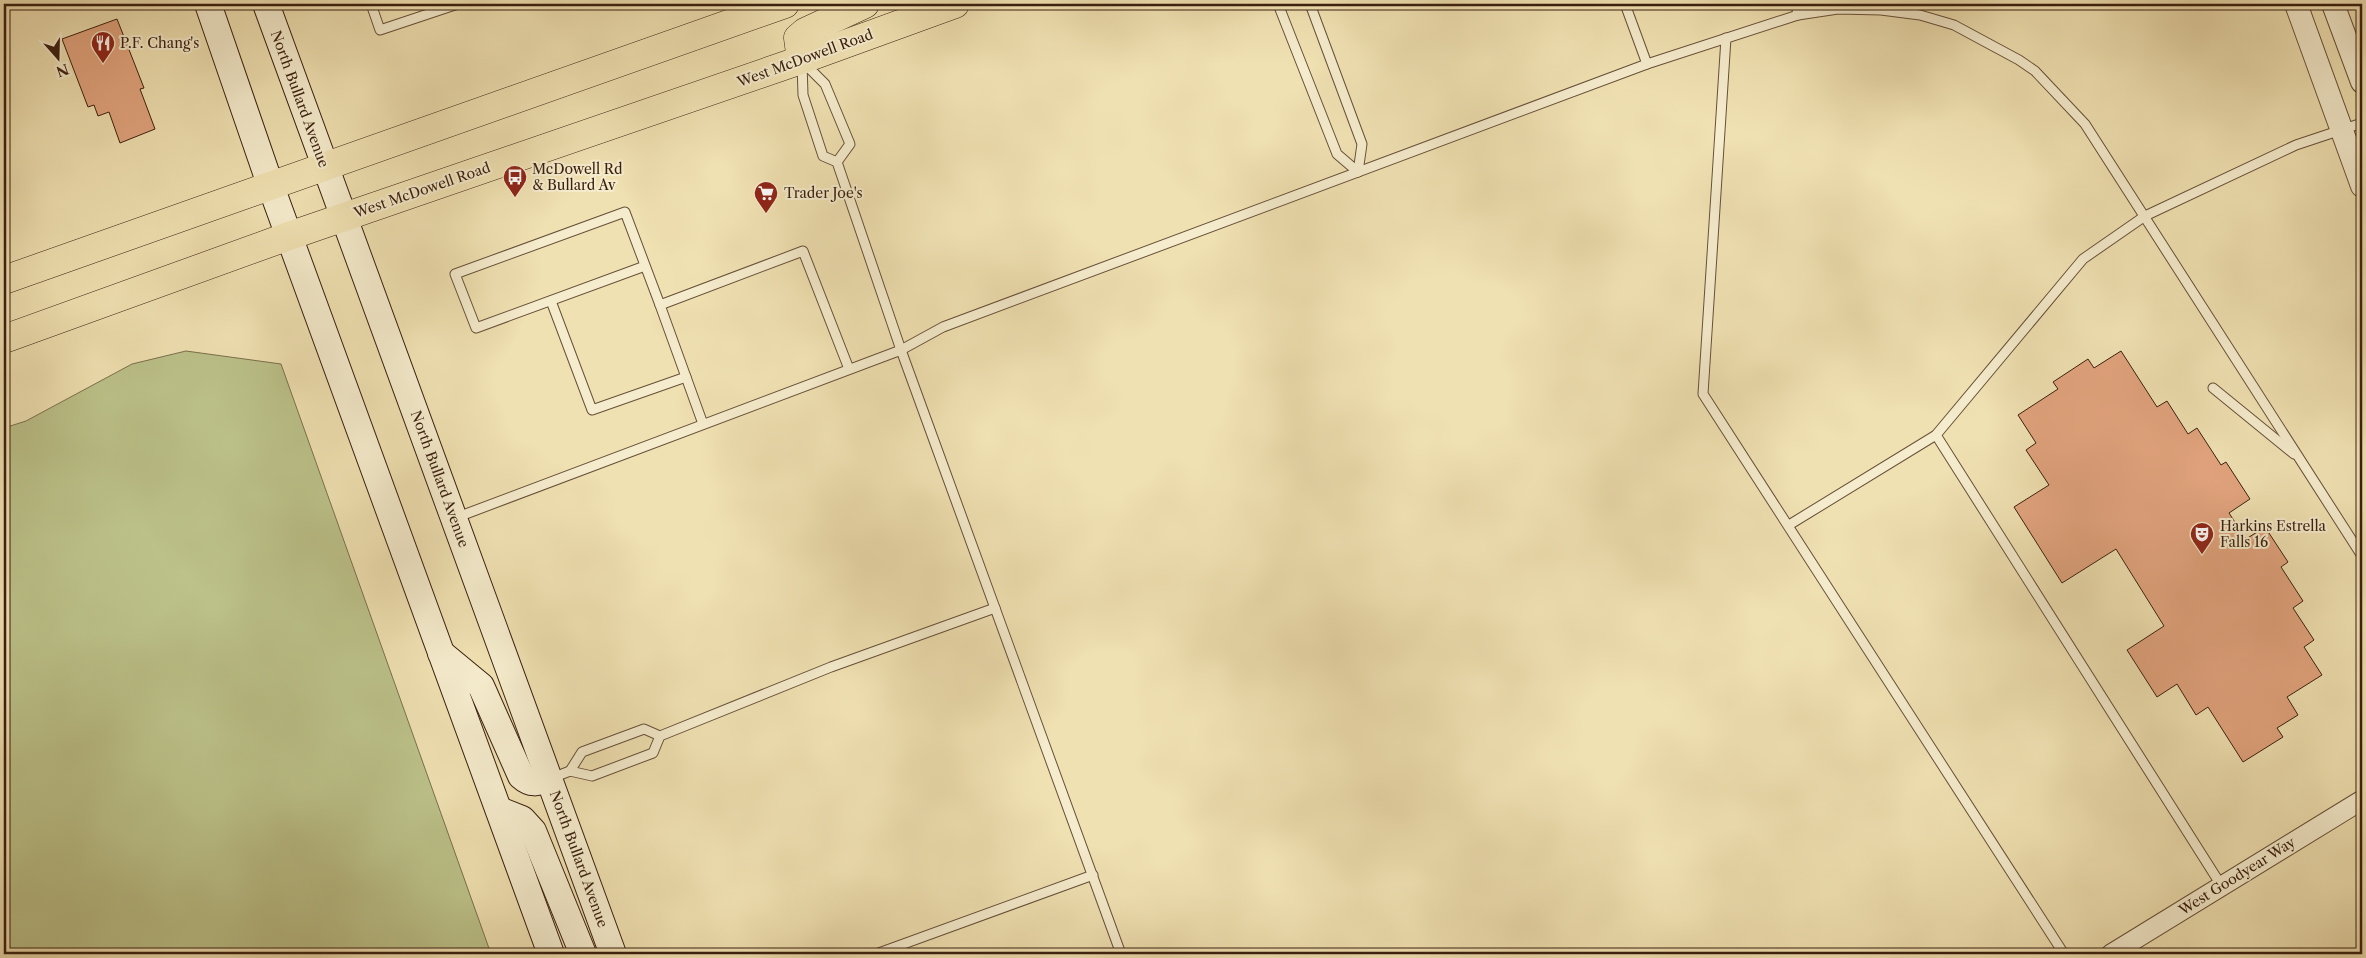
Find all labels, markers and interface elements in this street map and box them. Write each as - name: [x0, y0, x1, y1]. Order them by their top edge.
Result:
- street label: West McDowell Road: [734, 25, 876, 91]
- street label: North Bullard Avenue: [267, 28, 333, 170]
- restaurant icon: P.F. Chang's: [90, 30, 116, 64]
- north arrow: [32, 32, 82, 82]
- place label: P.F. Chang's: [120, 34, 199, 52]
- text: N: [54, 60, 71, 81]
- street label: West McDowell Road: [350, 158, 493, 222]
- place label: McDowell Rd & Bullard Av: [532, 160, 623, 194]
- bus stop icon: McDowell Rd & Bullard Av: [502, 164, 528, 198]
- supermarket icon: Trader Joe's: [753, 180, 779, 214]
- place label: Trader Joe's: [784, 184, 863, 202]
- street label: North Bullard Avenue: [407, 408, 473, 550]
- place label: Harkins Estrella Falls 16: [2220, 517, 2327, 551]
- theatre icon: Harkins Estrella Falls 16: [2189, 521, 2215, 555]
- street label: North Bullard Avenue: [546, 788, 612, 930]
- street label: West Goodyear Way: [2175, 833, 2299, 920]

